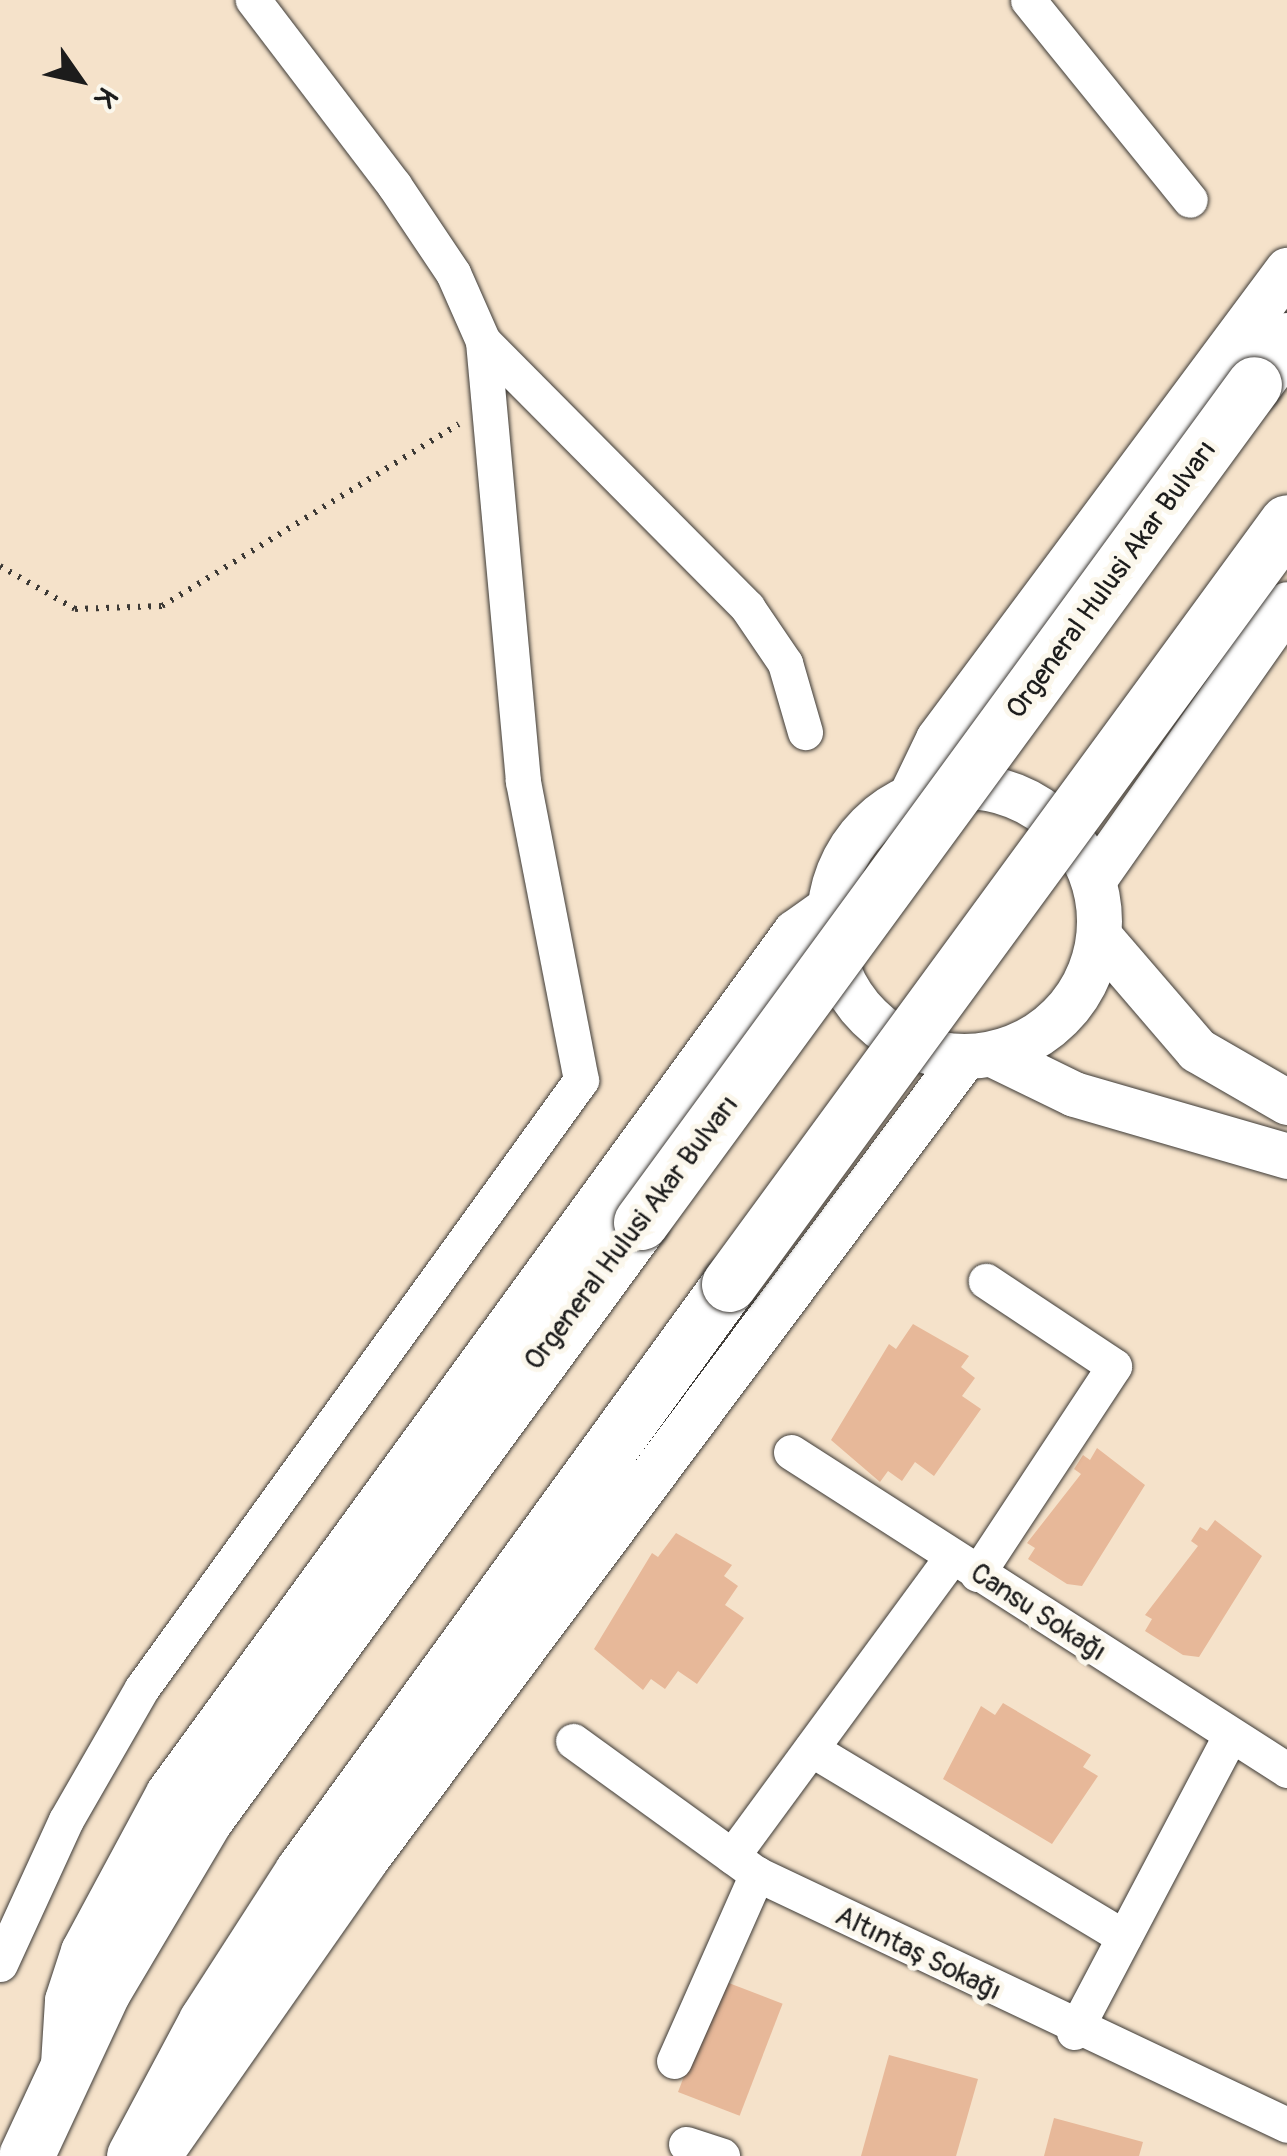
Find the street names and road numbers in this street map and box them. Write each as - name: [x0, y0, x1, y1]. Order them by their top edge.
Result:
- street label: Orgeneral Hulusi Akar Bulvarı: [1000, 434, 1224, 726]
- street label: Orgeneral Hulusi Akar Bulvarı: [518, 1089, 746, 1377]
- street label: Cansu Sokağı: [964, 1557, 1112, 1669]
- street label: Altıntaş Sokağı: [830, 1899, 1006, 2009]

